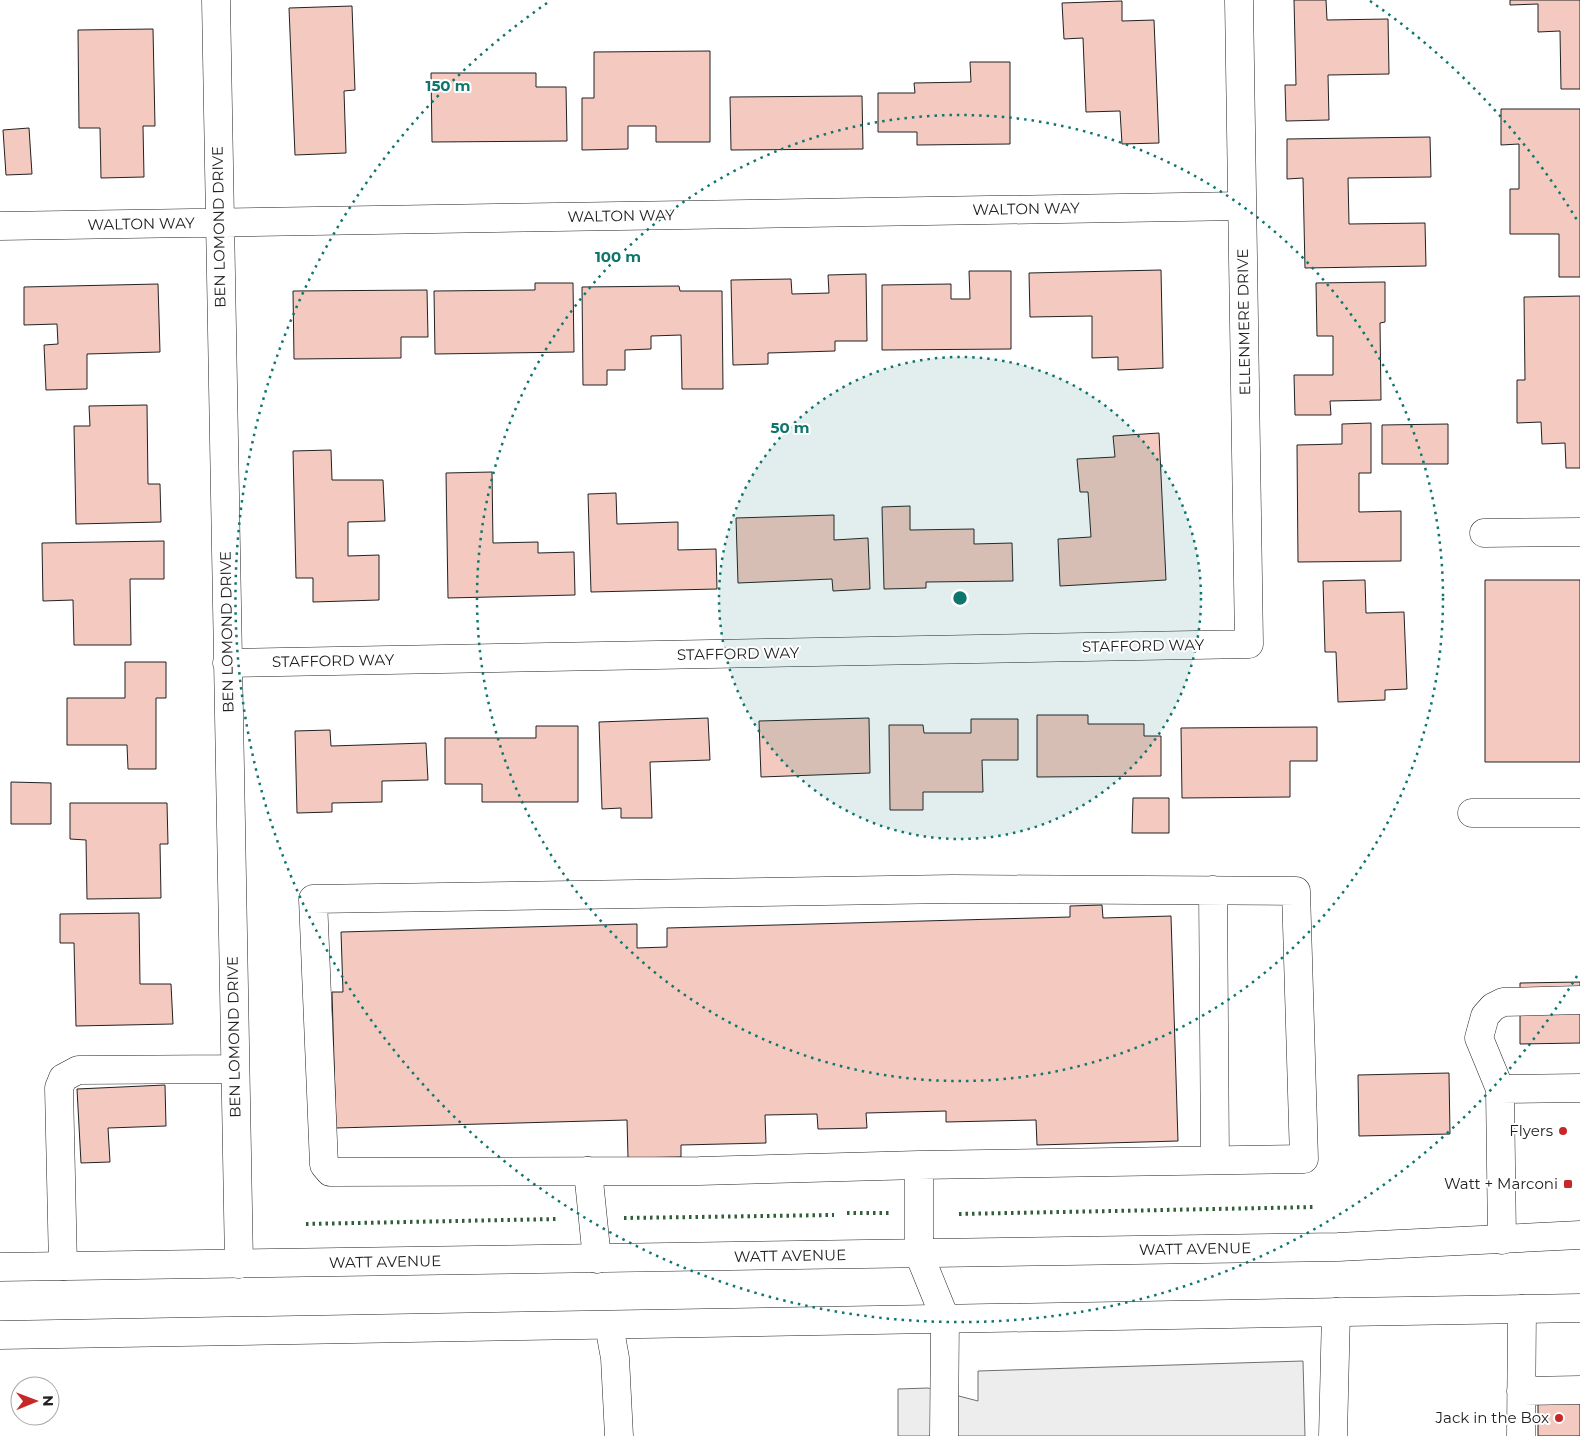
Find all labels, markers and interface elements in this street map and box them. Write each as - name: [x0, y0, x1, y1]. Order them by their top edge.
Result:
- text: 150 m: [426, 76, 470, 95]
- street label: BEN LOMOND DRIVE: [208, 146, 229, 308]
- street label: WALTON WAY: [972, 198, 1080, 219]
- street label: WALTON WAY: [567, 205, 675, 226]
- street label: WALTON WAY: [87, 213, 195, 234]
- text: 100 m: [595, 247, 641, 266]
- street label: ELLENMERE DRIVE: [1233, 248, 1254, 396]
- text: 50 m: [770, 418, 810, 437]
- street label: BEN LOMOND DRIVE: [216, 551, 237, 713]
- centre of rings: [951, 589, 969, 607]
- street label: STAFFORD WAY: [1082, 635, 1205, 656]
- street label: STAFFORD WAY: [677, 643, 800, 664]
- street label: STAFFORD WAY: [272, 650, 395, 671]
- street label: BEN LOMOND DRIVE: [223, 956, 244, 1118]
- place label: Flyers: [1509, 1121, 1553, 1140]
- marker: Flyers: [1557, 1125, 1569, 1137]
- place label: Watt + Marconi: [1444, 1174, 1558, 1193]
- marker: Watt + Marconi: [1562, 1178, 1574, 1190]
- street label: WATT AVENUE: [1139, 1238, 1251, 1259]
- street label: WATT AVENUE: [734, 1245, 846, 1266]
- street label: WATT AVENUE: [329, 1251, 441, 1272]
- north arrow: [10, 1376, 60, 1426]
- text: N: [39, 1395, 57, 1407]
- place label: Jack in the Box: [1435, 1408, 1549, 1427]
- marker: Jack in the Box: [1553, 1412, 1565, 1424]

